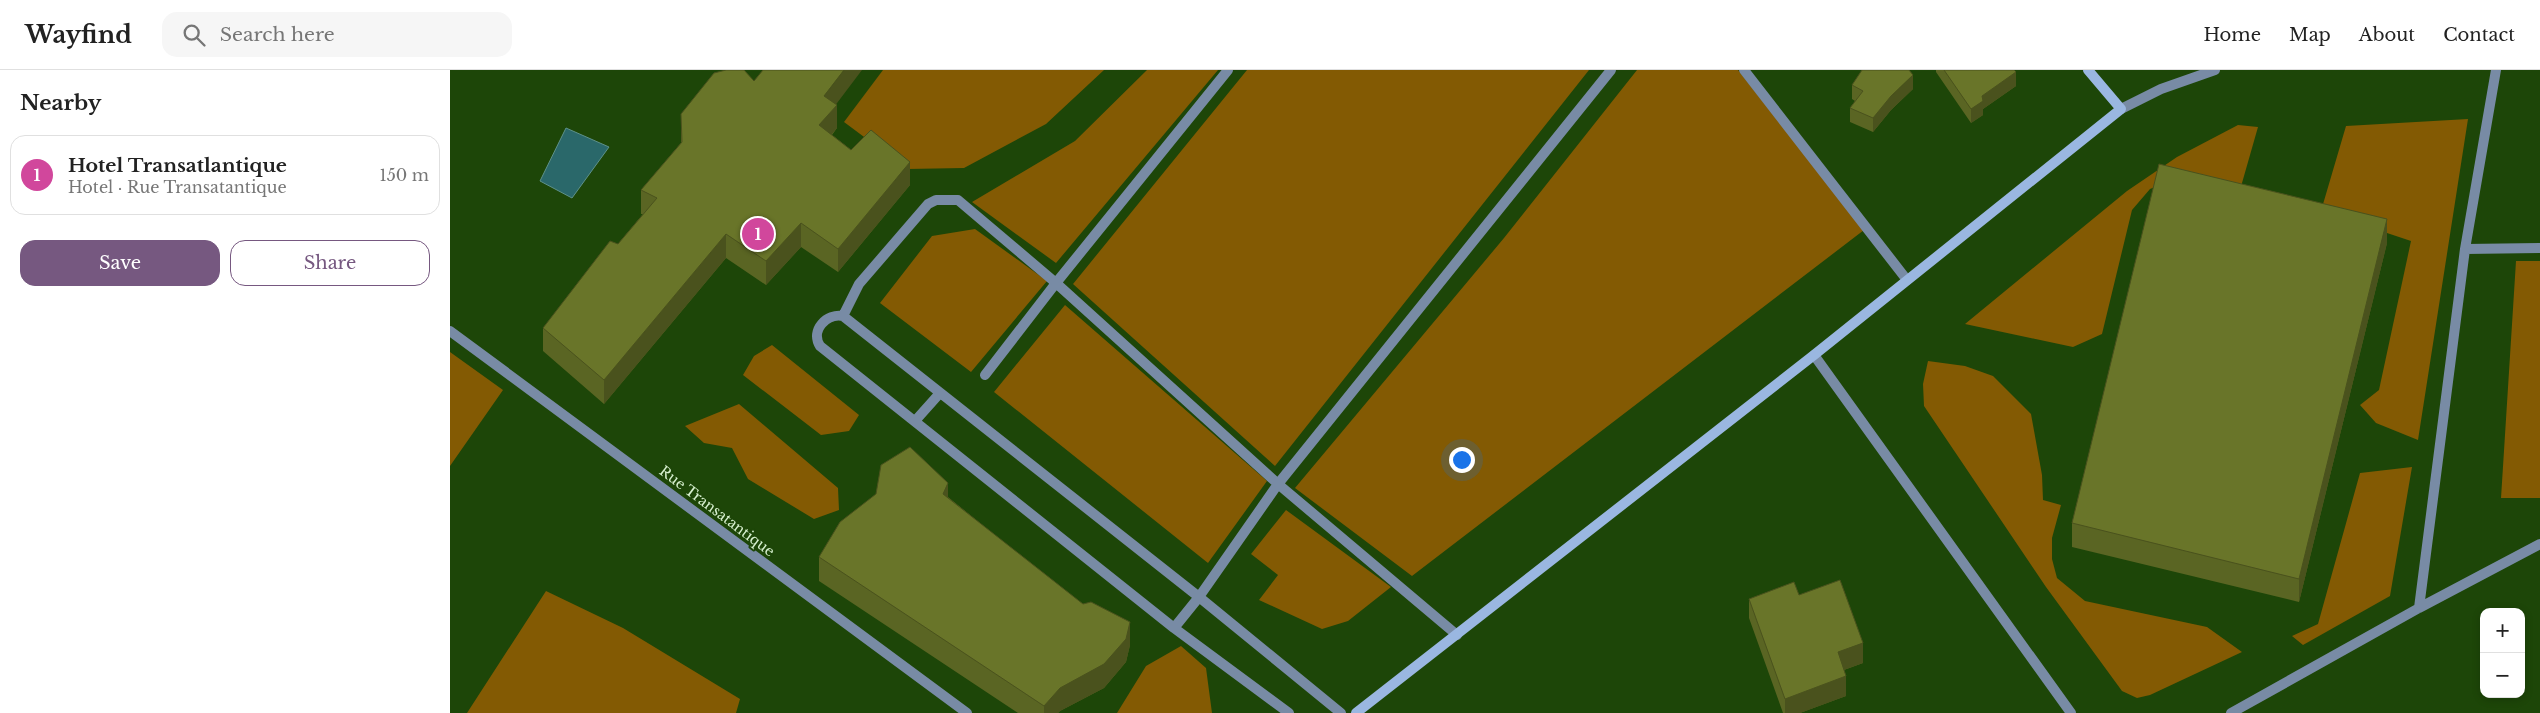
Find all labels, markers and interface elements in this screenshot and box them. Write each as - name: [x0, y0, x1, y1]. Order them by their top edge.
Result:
- search box: [162, 12, 512, 57]
- text: Wayfind: [25, 20, 132, 49]
- icon: search: [180, 21, 208, 49]
- text: Search here: [220, 23, 335, 46]
- text: Home: [2203, 24, 2261, 46]
- text: Map: [2289, 24, 2331, 46]
- text: About: [2359, 24, 2415, 46]
- text: Contact: [2443, 24, 2515, 46]
- text: Nearby: [20, 90, 101, 116]
- text: Hotel Transatlantique: [68, 154, 287, 177]
- text: 1: [34, 165, 40, 185]
- text: 150 m: [380, 165, 429, 185]
- text: Hotel · Rue Transatantique: [68, 177, 287, 197]
- pin: 1: [742, 215, 774, 253]
- button: Save: [20, 240, 220, 286]
- button: Share: [230, 240, 430, 286]
- your location: [1449, 447, 1475, 473]
- street label: Rue Transatantique: [656, 462, 778, 560]
- map controls: [2480, 608, 2525, 698]
- button: +: [2480, 608, 2525, 653]
- button: −: [2480, 653, 2525, 698]

